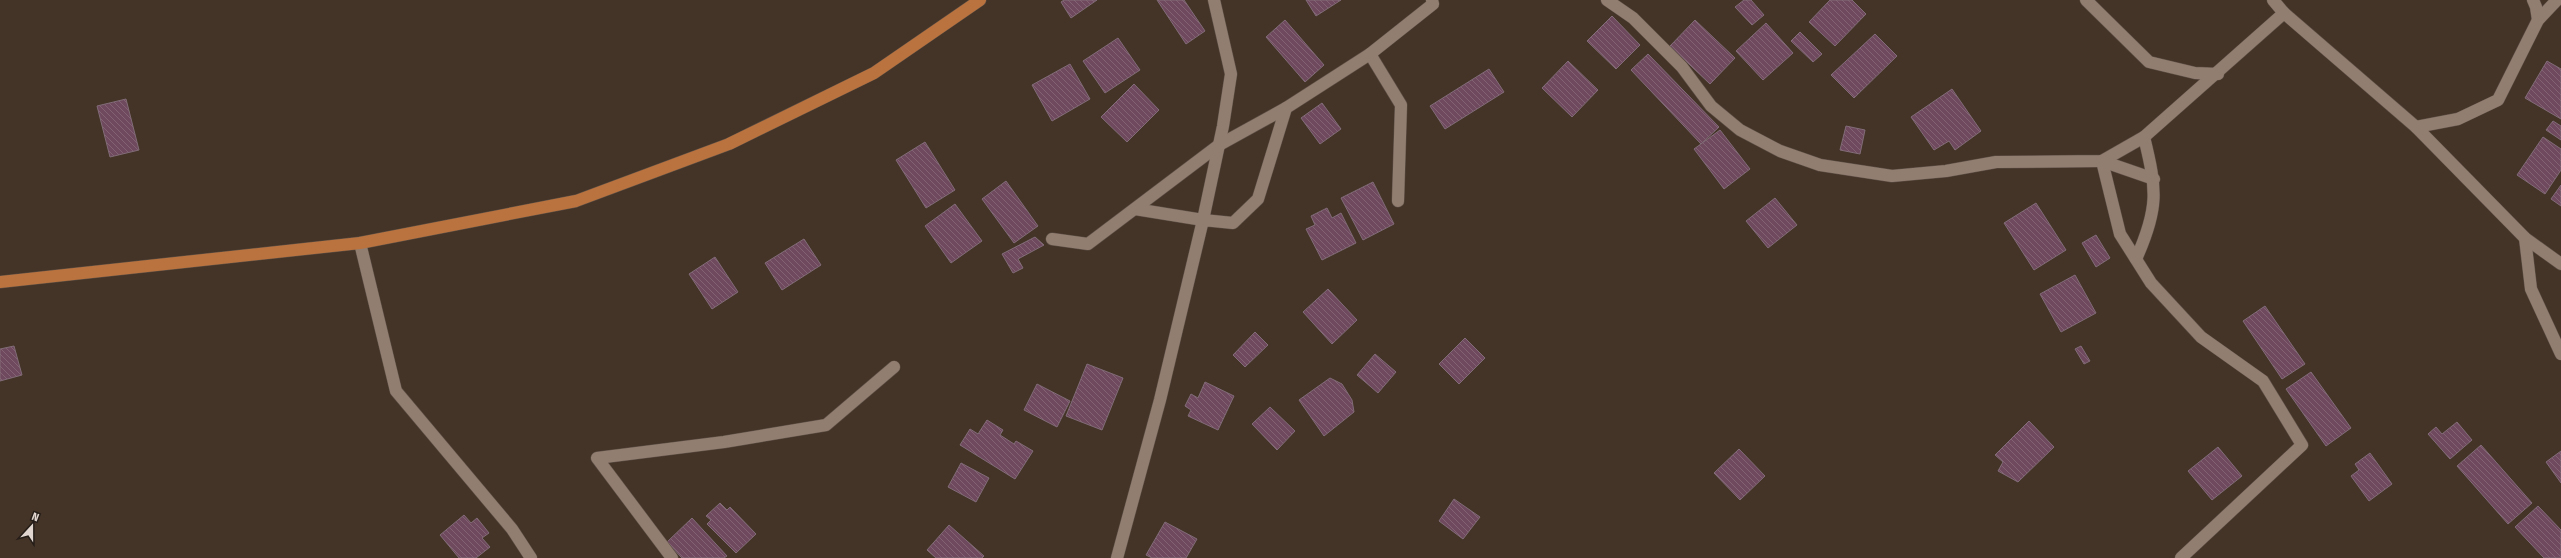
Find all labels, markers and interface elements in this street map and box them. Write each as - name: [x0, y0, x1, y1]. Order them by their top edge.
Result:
- north arrow: [12, 506, 52, 546]
- text: N: [30, 510, 41, 524]

